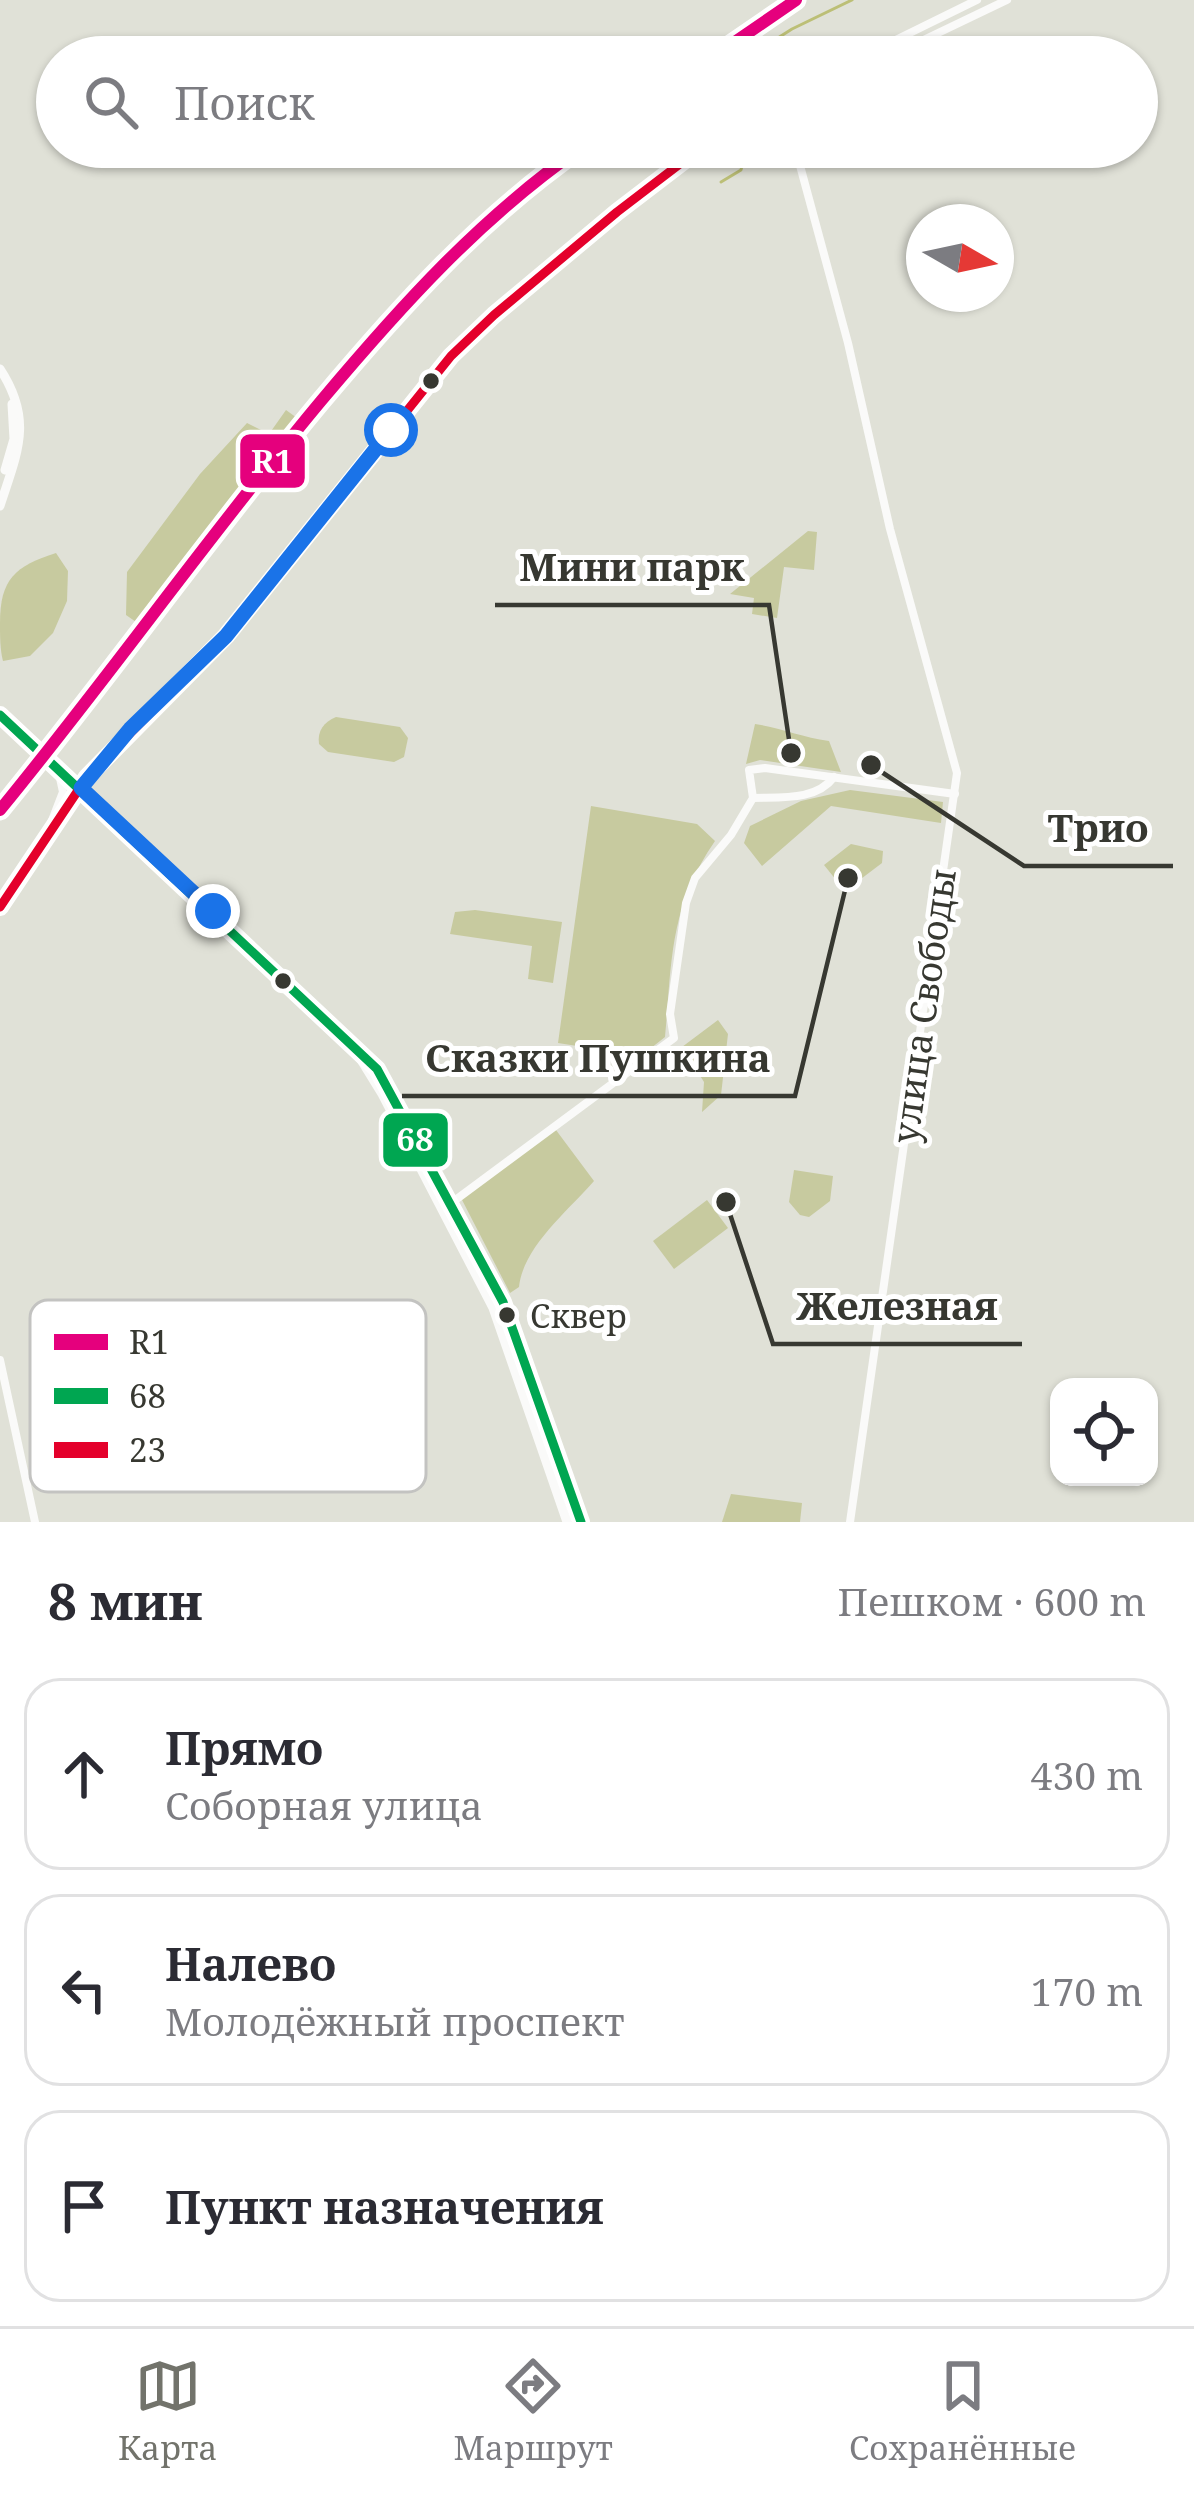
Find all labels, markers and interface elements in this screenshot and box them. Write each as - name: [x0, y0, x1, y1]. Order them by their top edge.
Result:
- search box: [36, 36, 1158, 168]
- icon: search: [78, 69, 144, 135]
- text: Поиск: [174, 72, 315, 133]
- north arrow: [906, 204, 1014, 312]
- unlabelled marker: [420, 370, 442, 392]
- route start: [364, 403, 418, 457]
- line badge: R1: [238, 432, 307, 490]
- text: R1: [251, 438, 293, 483]
- callout: Мини парк: [495, 530, 769, 605]
- text: Мини парк: [519, 539, 746, 592]
- callout: Трио: [1024, 791, 1173, 866]
- text: Трио: [1047, 800, 1149, 853]
- street label: улица Свободы: [880, 865, 967, 1146]
- route end: [186, 884, 240, 938]
- unlabelled marker: [272, 970, 294, 992]
- callout: Сказки Пушкина: [402, 1021, 795, 1096]
- text: Сказки Пушкина: [425, 1030, 771, 1083]
- line badge: 68: [381, 1111, 450, 1169]
- text: 68: [396, 1116, 434, 1161]
- callout: Железная: [773, 1269, 1022, 1344]
- text: Железная: [796, 1278, 998, 1331]
- place label: Сквер: [530, 1293, 627, 1338]
- legend: [30, 1300, 426, 1492]
- marker: Сквер: [496, 1304, 518, 1326]
- text: R1: [129, 1319, 169, 1364]
- text: 68: [129, 1373, 166, 1418]
- map controls: [1050, 1378, 1158, 1486]
- button: locate: [1050, 1378, 1158, 1486]
- text: 23: [129, 1427, 166, 1472]
- text: 8 мин: [48, 1565, 203, 1635]
- text: Пешком · 600 m: [837, 1574, 1146, 1627]
- text: Прямо: [165, 1717, 323, 1778]
- icon: ahead: [51, 1741, 117, 1807]
- text: 430 m: [1031, 1748, 1143, 1801]
- text: Соборная улица: [165, 1778, 483, 1831]
- text: Налево: [165, 1933, 336, 1994]
- icon: left: [51, 1957, 117, 2023]
- text: 170 m: [1031, 1964, 1143, 2017]
- text: Молодёжный проспект: [165, 1994, 625, 2047]
- icon: arrive: [51, 2173, 117, 2239]
- text: Пункт назначения: [165, 2176, 604, 2237]
- tab: Карта: [118, 2353, 217, 2470]
- tab: Маршрут: [453, 2353, 613, 2470]
- tab: Сохранённые: [849, 2353, 1076, 2470]

